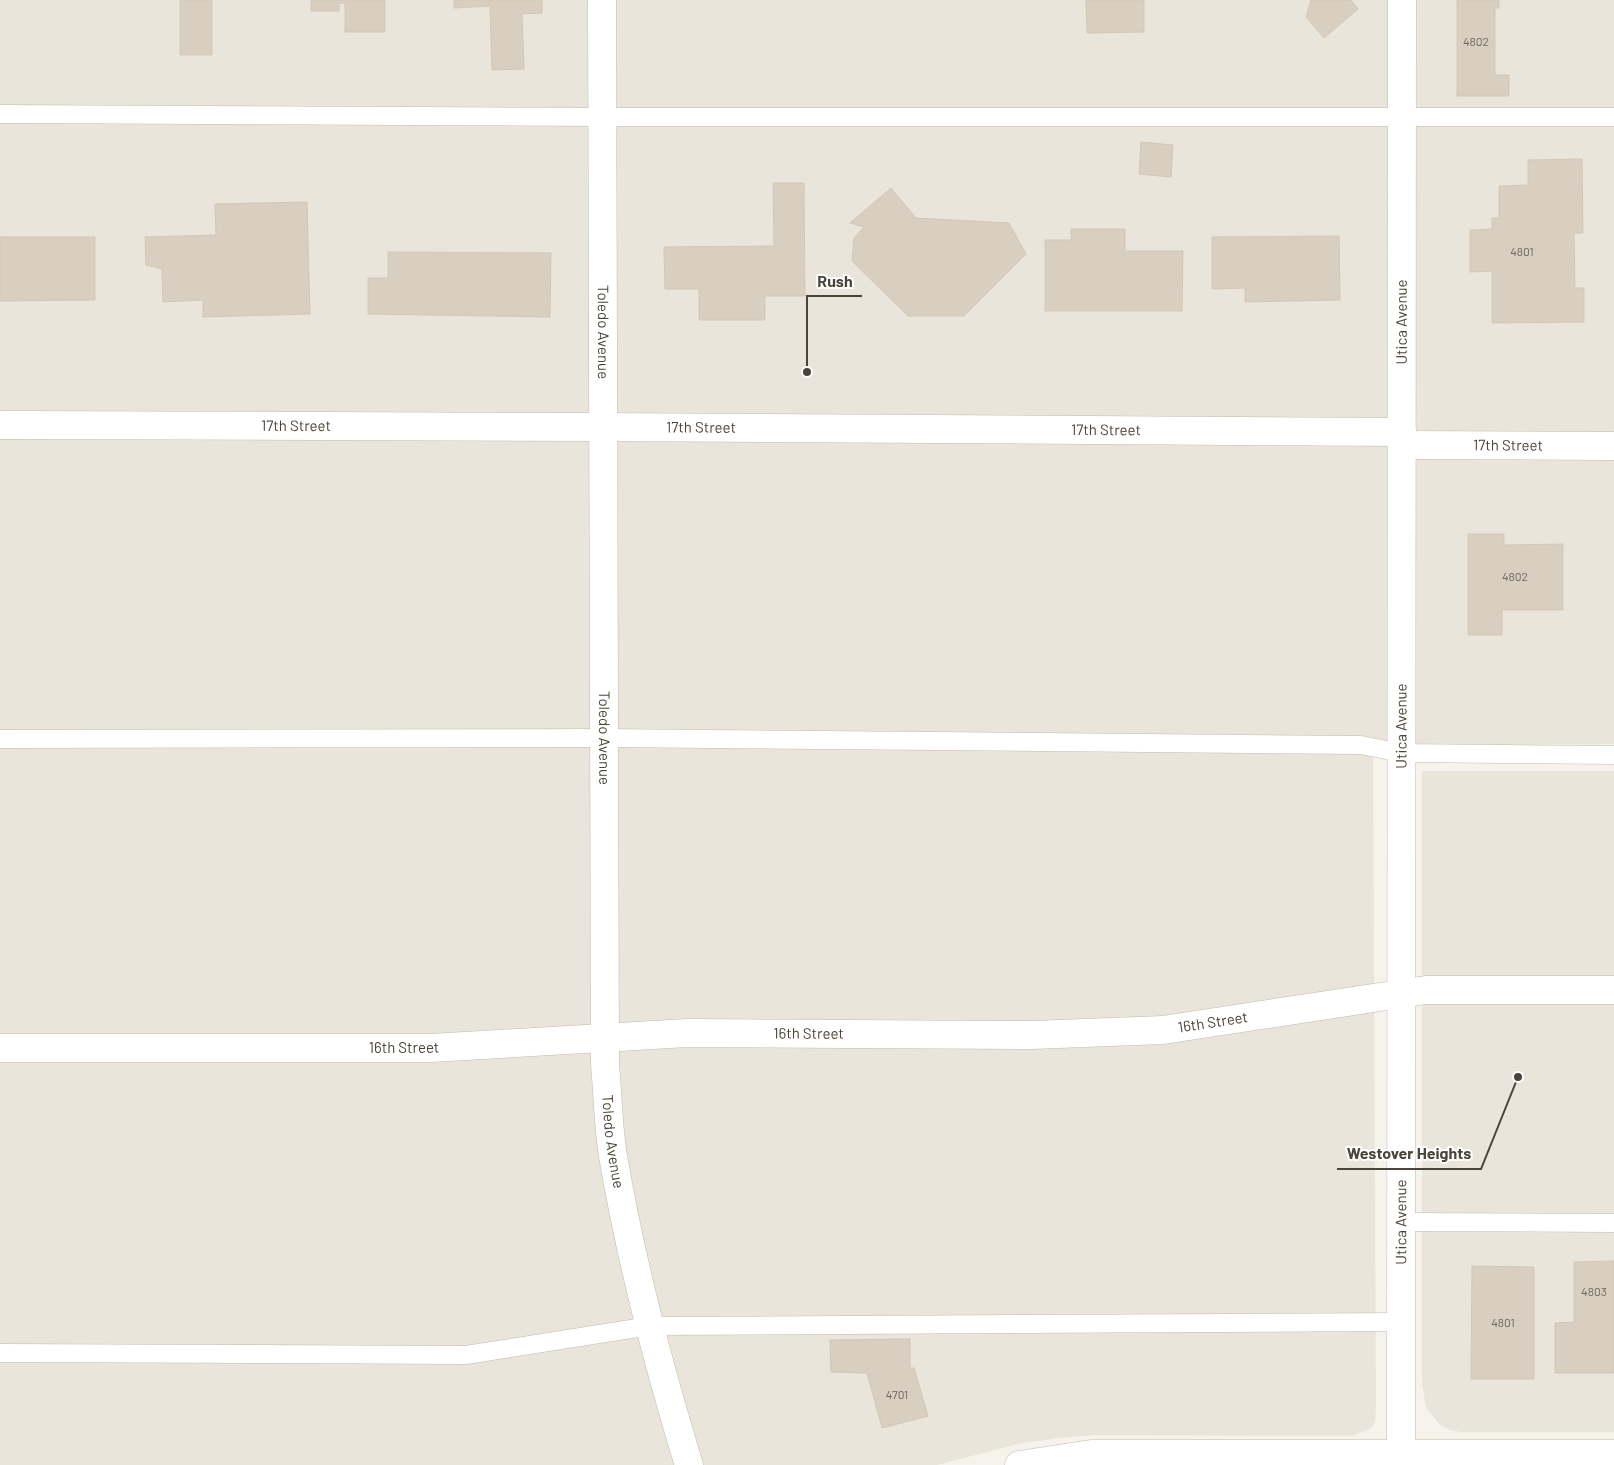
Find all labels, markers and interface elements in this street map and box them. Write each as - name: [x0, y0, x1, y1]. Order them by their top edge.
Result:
- house number: 4802: [1463, 34, 1489, 48]
- house number: 4801: [1510, 244, 1534, 258]
- callout: Rush: [807, 265, 862, 296]
- text: Rush: [817, 271, 853, 290]
- street label: Utica Avenue: [1392, 279, 1410, 365]
- street label: Toledo Avenue: [595, 285, 613, 379]
- street label: 17th Street: [261, 416, 331, 434]
- street label: 17th Street: [666, 417, 736, 436]
- street label: 17th Street: [1071, 420, 1141, 438]
- street label: 17th Street: [1473, 435, 1543, 454]
- house number: 4802: [1502, 569, 1528, 583]
- street label: Utica Avenue: [1391, 683, 1410, 769]
- street label: Toledo Avenue: [596, 691, 614, 785]
- street label: 16th Street: [1177, 1007, 1249, 1036]
- street label: 16th Street: [773, 1024, 844, 1042]
- street label: 16th Street: [369, 1038, 440, 1056]
- street label: Toledo Avenue: [599, 1094, 629, 1190]
- callout: Westover Heights: [1337, 1138, 1481, 1169]
- text: Westover Heights: [1347, 1143, 1471, 1162]
- street label: Utica Avenue: [1391, 1179, 1409, 1265]
- house number: 4803: [1581, 1284, 1607, 1298]
- house number: 4801: [1491, 1315, 1515, 1329]
- house number: 4701: [886, 1387, 908, 1401]

